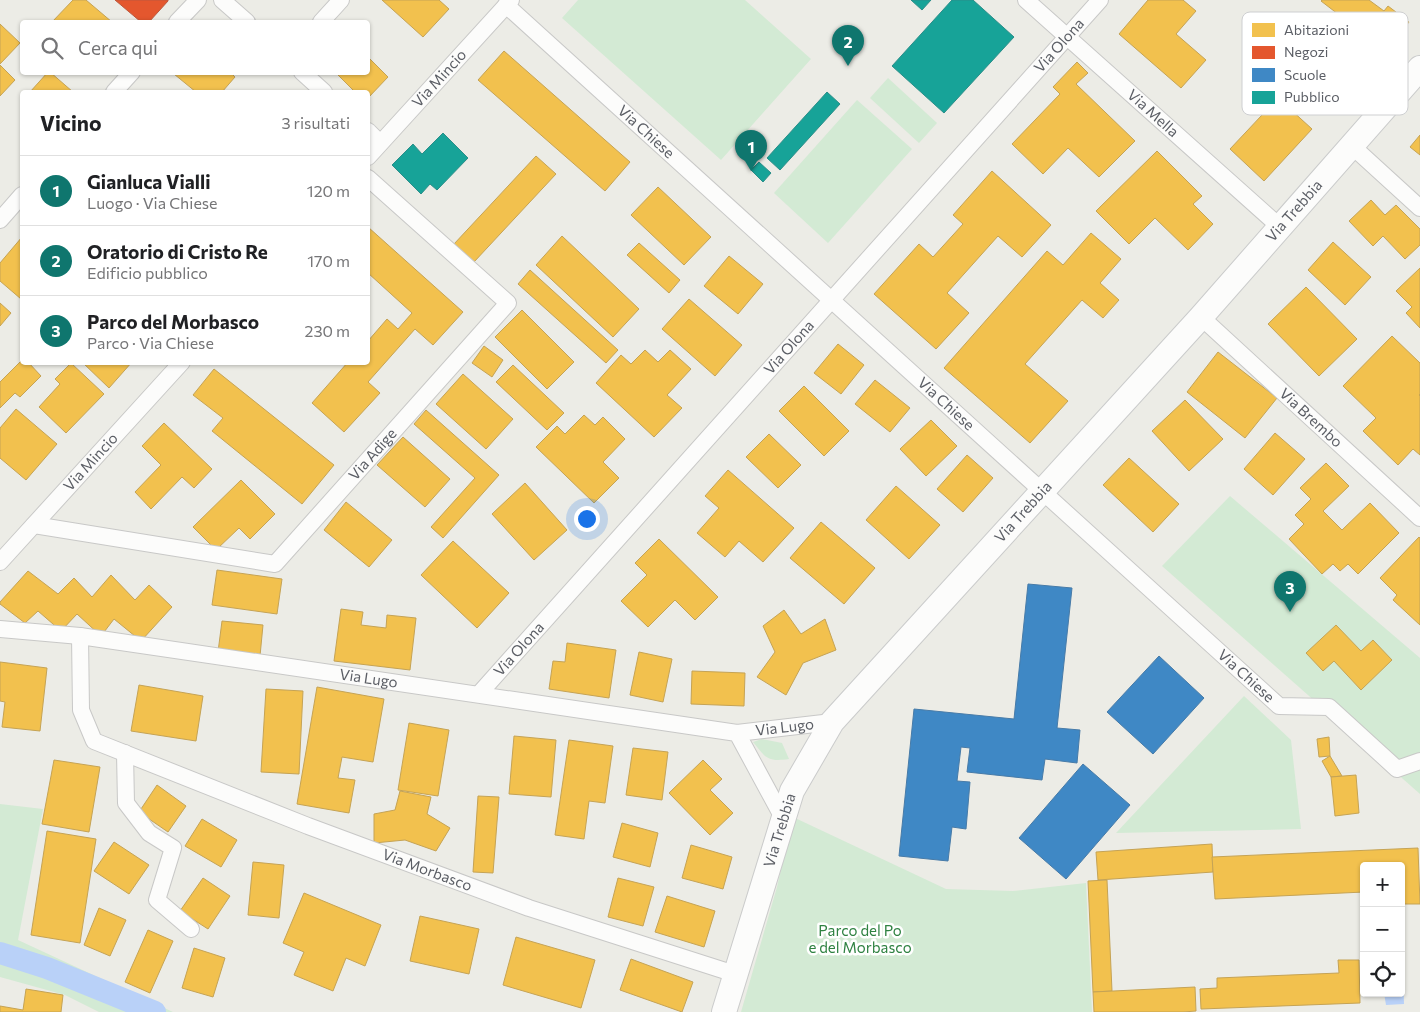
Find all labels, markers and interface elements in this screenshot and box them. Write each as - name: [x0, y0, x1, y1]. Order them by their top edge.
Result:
- legend: [1242, 12, 1408, 115]
- street label: Via Olona: [1030, 14, 1087, 76]
- search box: [20, 20, 370, 75]
- text: Abitazioni: [1284, 21, 1349, 38]
- pin: 2: [832, 25, 864, 66]
- icon: search: [38, 34, 66, 62]
- text: Cerca qui: [78, 36, 158, 59]
- text: Negozi: [1284, 43, 1328, 60]
- street label: Via Mincio: [408, 45, 470, 111]
- text: Scuole: [1284, 66, 1326, 83]
- street label: Via Mella: [1124, 85, 1183, 140]
- text: Pubblico: [1284, 88, 1340, 105]
- street label: Via Chiese: [615, 101, 679, 162]
- text: Vicino: [40, 110, 101, 135]
- text: 3 risultati: [281, 113, 350, 132]
- pin: 1: [735, 130, 767, 171]
- text: Gianluca Vialli: [87, 170, 210, 193]
- street label: Via Trebbia: [1261, 176, 1325, 245]
- text: 1: [52, 181, 60, 200]
- text: 120 m: [307, 181, 350, 200]
- text: Luogo · Via Chiese: [87, 193, 218, 212]
- text: Oratorio di Cristo Re: [87, 240, 268, 263]
- text: 2: [51, 251, 61, 270]
- text: 170 m: [307, 251, 350, 270]
- text: Edificio pubblico: [87, 263, 208, 282]
- text: Parco del Morbasco: [87, 310, 259, 333]
- street label: Via Olona: [759, 316, 817, 378]
- text: 3: [51, 321, 61, 340]
- text: 230 m: [305, 321, 350, 340]
- text: Parco · Via Chiese: [87, 333, 214, 352]
- street label: Via Chiese: [915, 373, 979, 434]
- street label: Via Brembo: [1276, 384, 1347, 450]
- street label: Via Adige: [344, 424, 400, 483]
- street label: Via Mincio: [59, 429, 121, 494]
- street label: Via Trebbia: [990, 477, 1055, 546]
- your location: [574, 506, 600, 532]
- pin: 3: [1274, 571, 1306, 612]
- street label: Via Olona: [489, 618, 547, 679]
- street label: Via Chiese: [1215, 645, 1279, 706]
- street label: Via Lugo: [338, 664, 399, 691]
- street label: Via Lugo: [754, 714, 815, 739]
- street label: Via Trebbia: [759, 791, 799, 869]
- street label: Via Morbasco: [380, 844, 475, 894]
- map controls: [1360, 862, 1405, 997]
- button: +: [1360, 862, 1405, 907]
- button: −: [1360, 907, 1405, 952]
- park label: Parco del Po e del Morbasco: [808, 921, 912, 956]
- button: locate: [1360, 952, 1405, 997]

